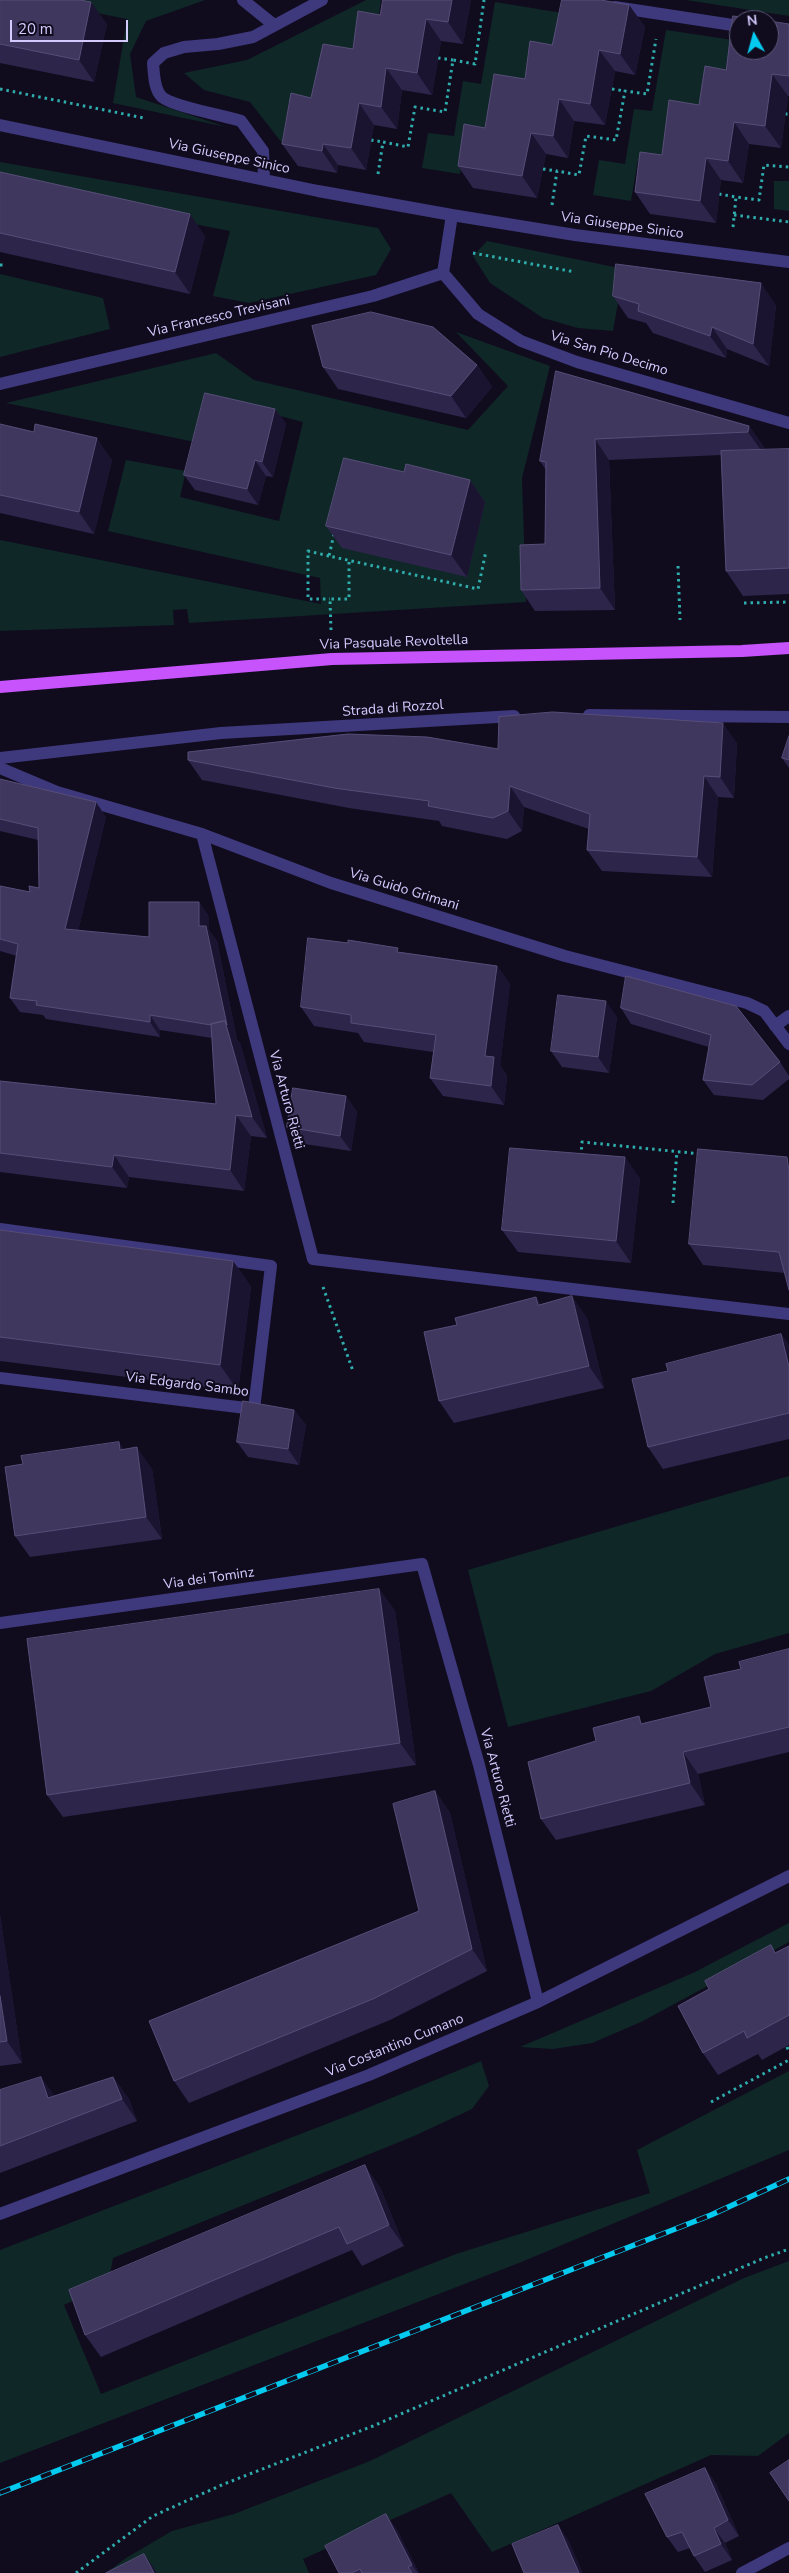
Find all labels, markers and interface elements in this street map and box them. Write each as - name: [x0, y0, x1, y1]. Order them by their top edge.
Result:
- scale bar: [12, 10, 130, 42]
- north arrow: [729, 10, 779, 60]
- text: N: [746, 11, 759, 31]
- text: 20 m: [18, 19, 53, 39]
- street label: Via Giuseppe Sinico: [167, 136, 291, 178]
- street label: Via Giuseppe Sinico: [559, 209, 685, 243]
- street label: Via Francesco Trevisani: [146, 292, 292, 342]
- street label: Via San Pio Decimo: [548, 328, 670, 380]
- street label: Via Pasquale Revoltella: [319, 632, 469, 654]
- street label: Strada di Rozzol: [342, 697, 444, 721]
- street label: Via Guido Grimani: [347, 865, 461, 915]
- street label: Via Arturo Rietti: [265, 1049, 307, 1151]
- street label: Via Edgardo Sambo: [124, 1369, 250, 1401]
- street label: Via dei Tominz: [163, 1564, 255, 1594]
- street label: Via Arturo Rietti: [476, 1727, 518, 1829]
- street label: Via Costantino Cumano: [324, 2011, 466, 2081]

